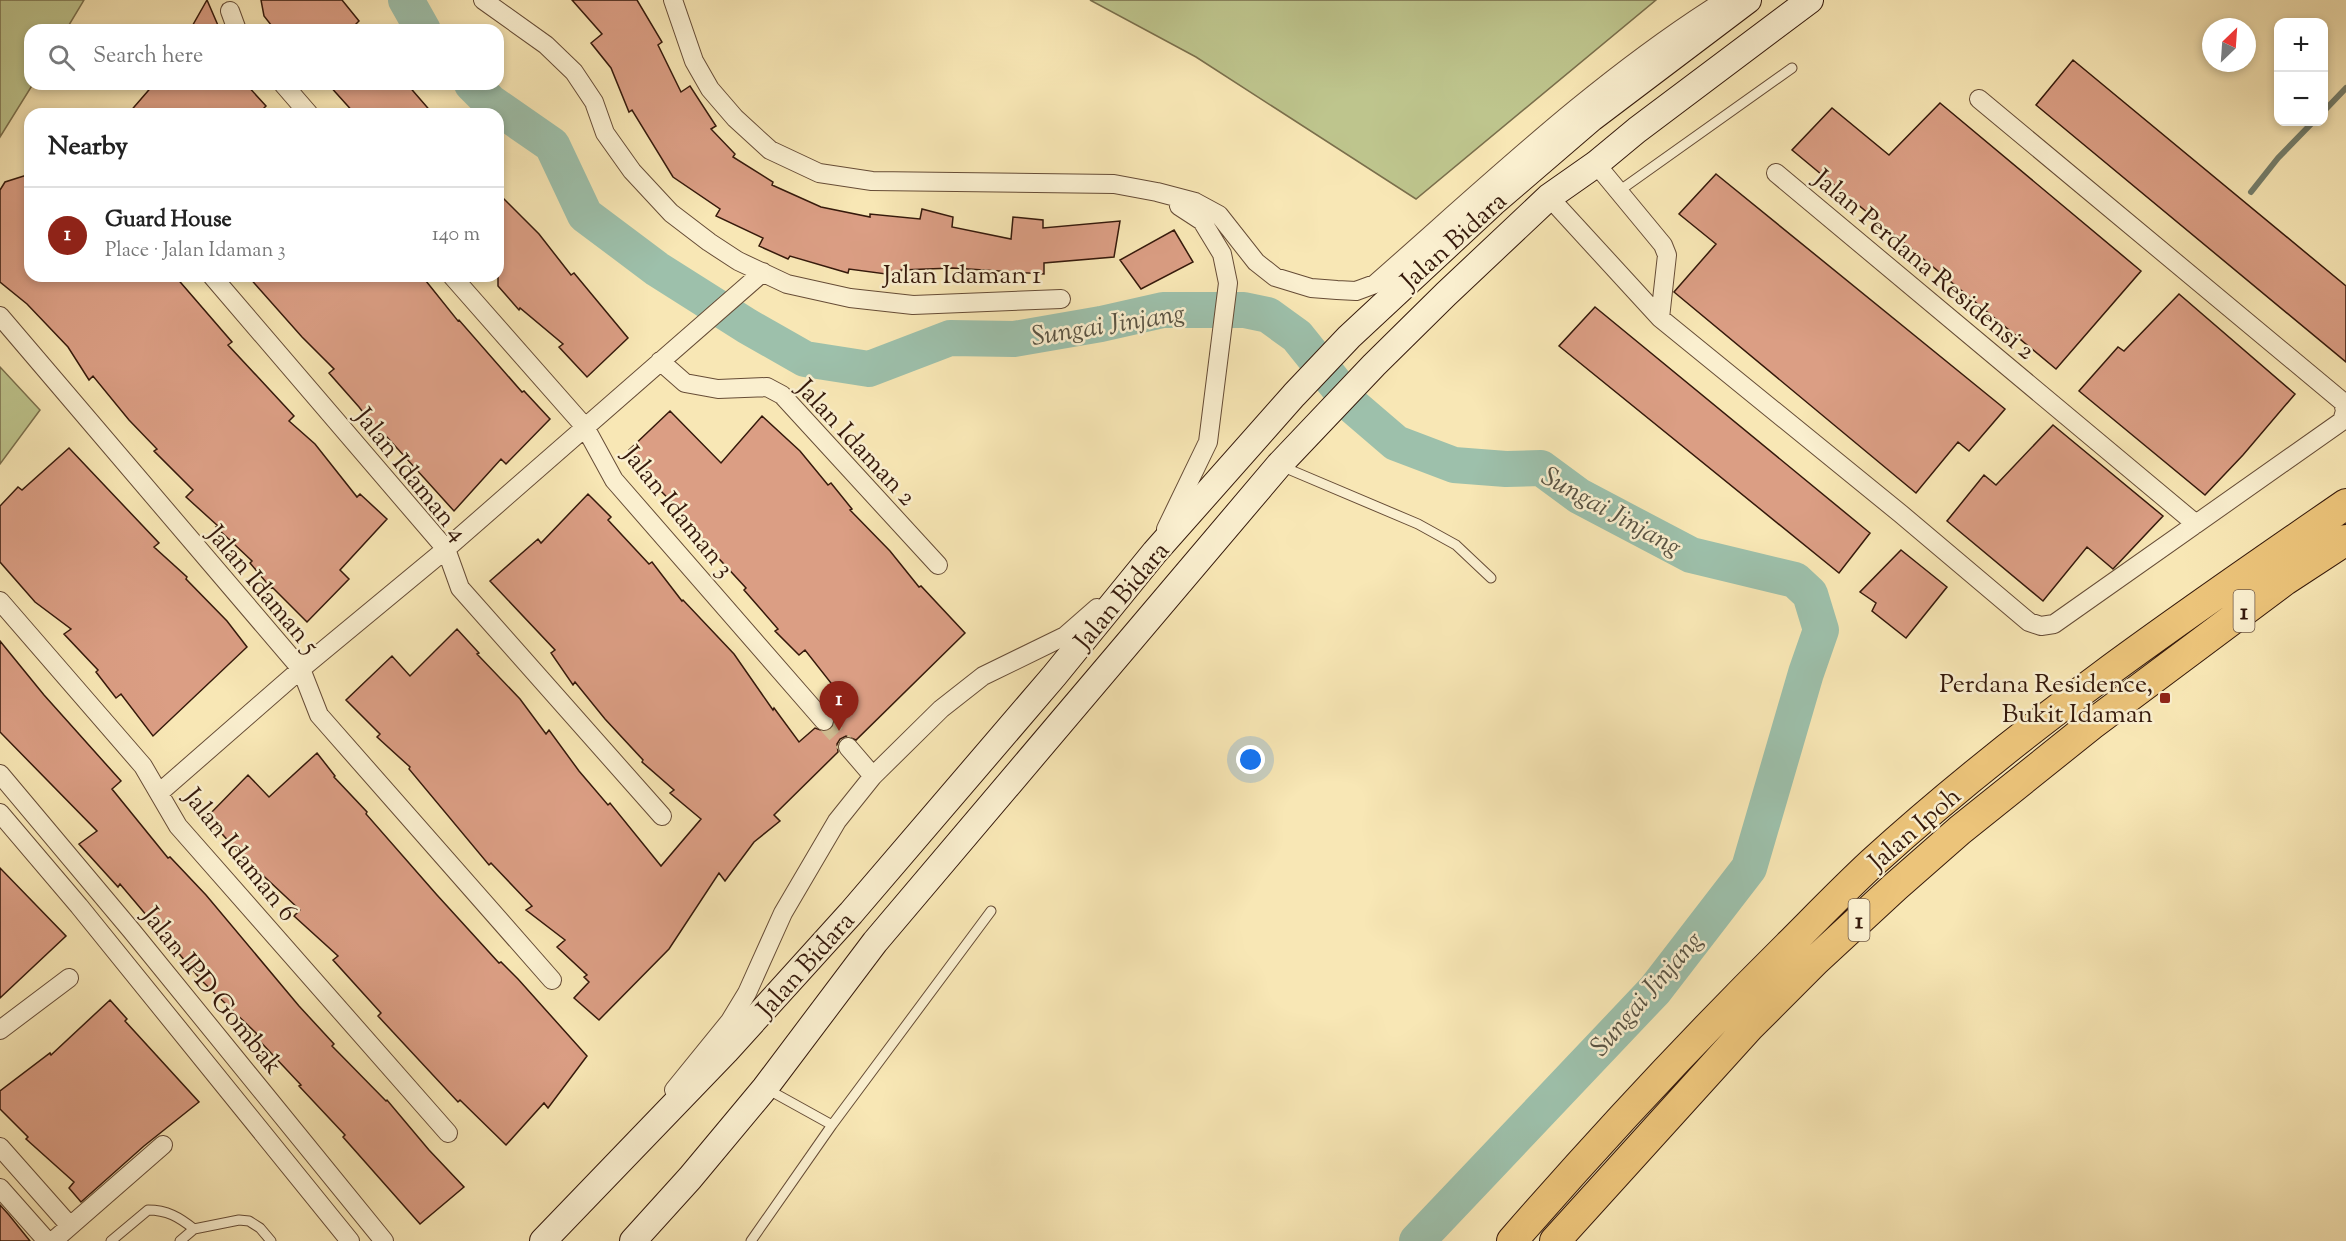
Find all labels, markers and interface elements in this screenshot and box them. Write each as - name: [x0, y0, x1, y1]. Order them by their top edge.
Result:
- north arrow: [2202, 18, 2256, 72]
- map controls: [2274, 18, 2328, 126]
- button: +: [2274, 18, 2328, 72]
- search box: [24, 24, 504, 90]
- icon: search: [45, 41, 78, 74]
- text: Search here: [93, 41, 203, 73]
- button: −: [2274, 72, 2328, 126]
- text: Nearby: [48, 129, 128, 166]
- street label: Jalan Perdana Residensi 2: [1803, 161, 2042, 370]
- street label: Jalan Bidara: [1392, 184, 1516, 301]
- text: Guard House: [105, 205, 232, 237]
- text: 1: [64, 221, 71, 250]
- text: 140 m: [432, 221, 480, 250]
- text: Place · Jalan Idaman 3: [105, 237, 286, 266]
- street label: Jalan Idaman 1: [881, 258, 1041, 295]
- water label: Sungai Jinjang: [1029, 295, 1188, 358]
- street label: Jalan Idaman 2: [785, 371, 924, 515]
- street label: Jalan Idaman 4: [343, 399, 476, 550]
- street label: Jalan Idaman 3: [611, 437, 742, 586]
- water label: Sungai Jinjang: [1533, 458, 1688, 568]
- street label: Jalan Idaman 5: [196, 517, 327, 663]
- street label: Jalan Bidara: [1065, 534, 1179, 660]
- road number: 1: [2234, 590, 2254, 632]
- place label: Perdana Residence, Bukit Idaman: [1939, 667, 2153, 734]
- pin: 1: [820, 682, 858, 731]
- marker: Perdana Residence, Bukit Idaman: [2158, 691, 2172, 705]
- your location: [1236, 745, 1265, 774]
- street label: Jalan Idaman 6: [172, 779, 304, 930]
- street label: Jalan Ipoh: [1860, 779, 1970, 882]
- street label: Jalan IPD Gombak: [131, 898, 290, 1083]
- road number: 1: [1848, 899, 1870, 941]
- street label: Jalan Bidara: [748, 904, 865, 1028]
- water label: Sungai Jinjang: [1582, 923, 1714, 1066]

